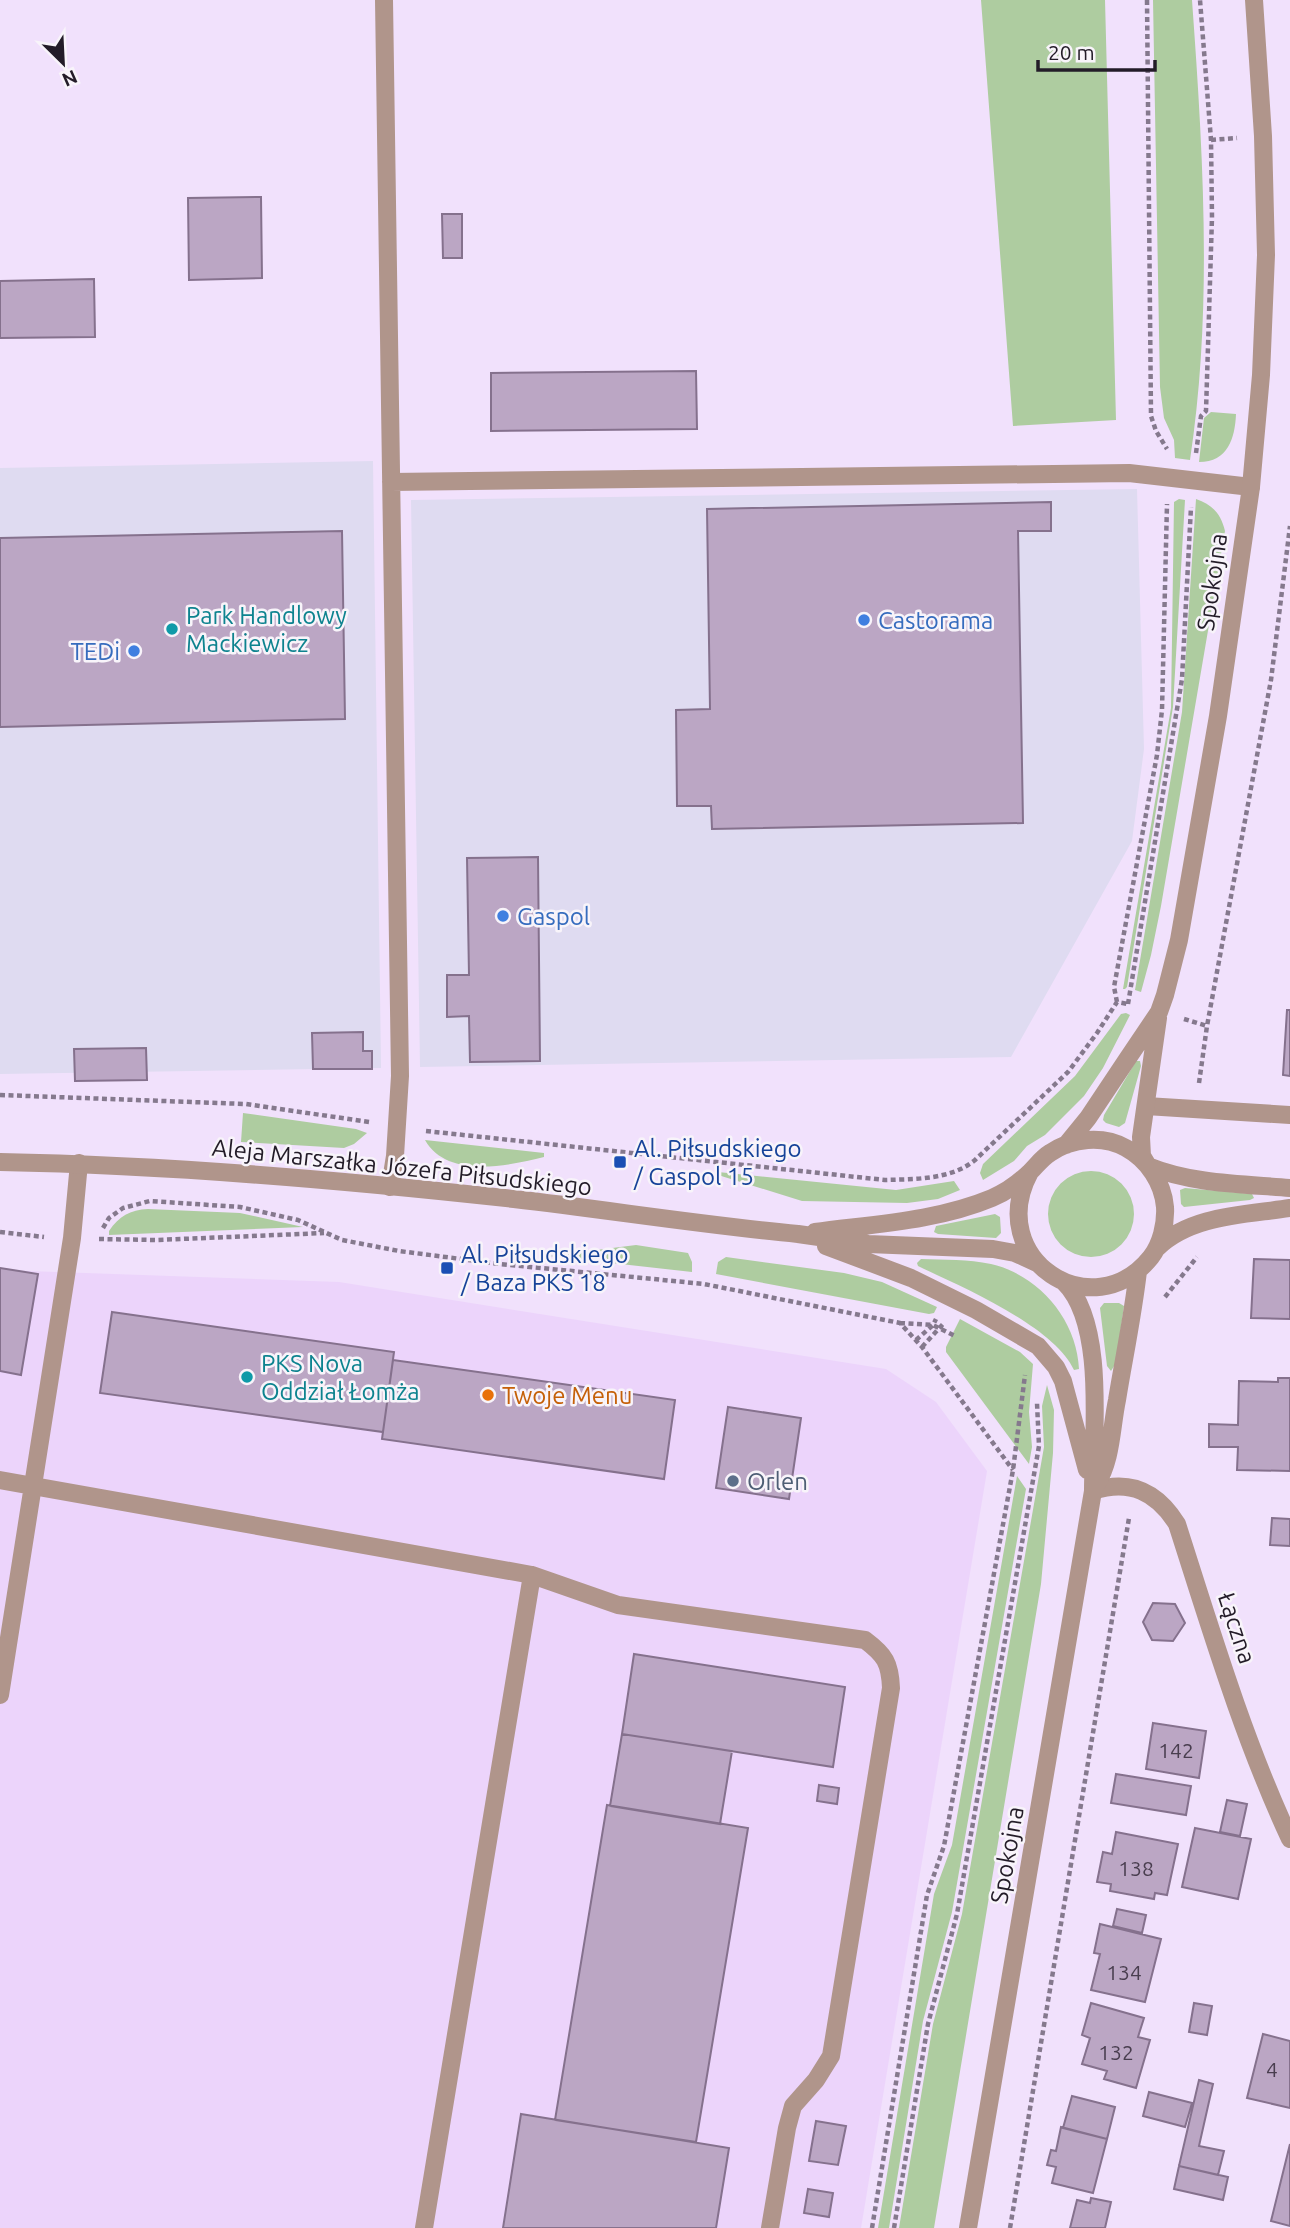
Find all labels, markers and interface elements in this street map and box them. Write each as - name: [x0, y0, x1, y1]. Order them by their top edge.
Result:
- north arrow: [28, 28, 98, 98]
- scale bar: [1038, 28, 1155, 72]
- text: 20 m: [1048, 40, 1095, 64]
- text: N: [59, 66, 81, 91]
- street label: Spokojna: [1192, 531, 1232, 633]
- place label: Park Handlowy Mackiewicz: [186, 602, 347, 657]
- place label: Castorama: [878, 607, 993, 634]
- marker: Castorama: [856, 612, 872, 628]
- marker: Park Handlowy Mackiewicz: [164, 621, 180, 637]
- place label: TEDi: [70, 638, 120, 665]
- marker: TEDi: [126, 643, 142, 659]
- place label: Gaspol: [517, 903, 590, 930]
- marker: Gaspol: [495, 908, 511, 924]
- street label: Aleja Marszałka Józefa Piłsudskiego: [211, 1134, 593, 1200]
- place label: Al. Piłsudskiego / Gaspol 15: [633, 1135, 802, 1190]
- marker: Al. Piłsudskiego / Gaspol 15: [612, 1154, 628, 1170]
- place label: Al. Piłsudskiego / Baza PKS 18: [460, 1241, 629, 1296]
- marker: Al. Piłsudskiego / Baza PKS 18: [439, 1260, 455, 1276]
- place label: PKS Nova Oddział Łomża: [261, 1350, 420, 1405]
- marker: PKS Nova Oddział Łomża: [239, 1369, 255, 1385]
- place label: Twoje Menu: [502, 1382, 632, 1409]
- marker: Twoje Menu: [480, 1387, 496, 1403]
- place label: Orlen: [747, 1468, 808, 1495]
- marker: Orlen: [725, 1473, 741, 1489]
- street label: Łączna: [1213, 1589, 1261, 1667]
- house number: 142: [1158, 1738, 1194, 1762]
- street label: Spokojna: [985, 1804, 1029, 1906]
- house number: 138: [1118, 1856, 1154, 1880]
- house number: 134: [1106, 1960, 1142, 1984]
- house number: 132: [1098, 2040, 1134, 2064]
- house number: 4: [1266, 2057, 1278, 2081]

